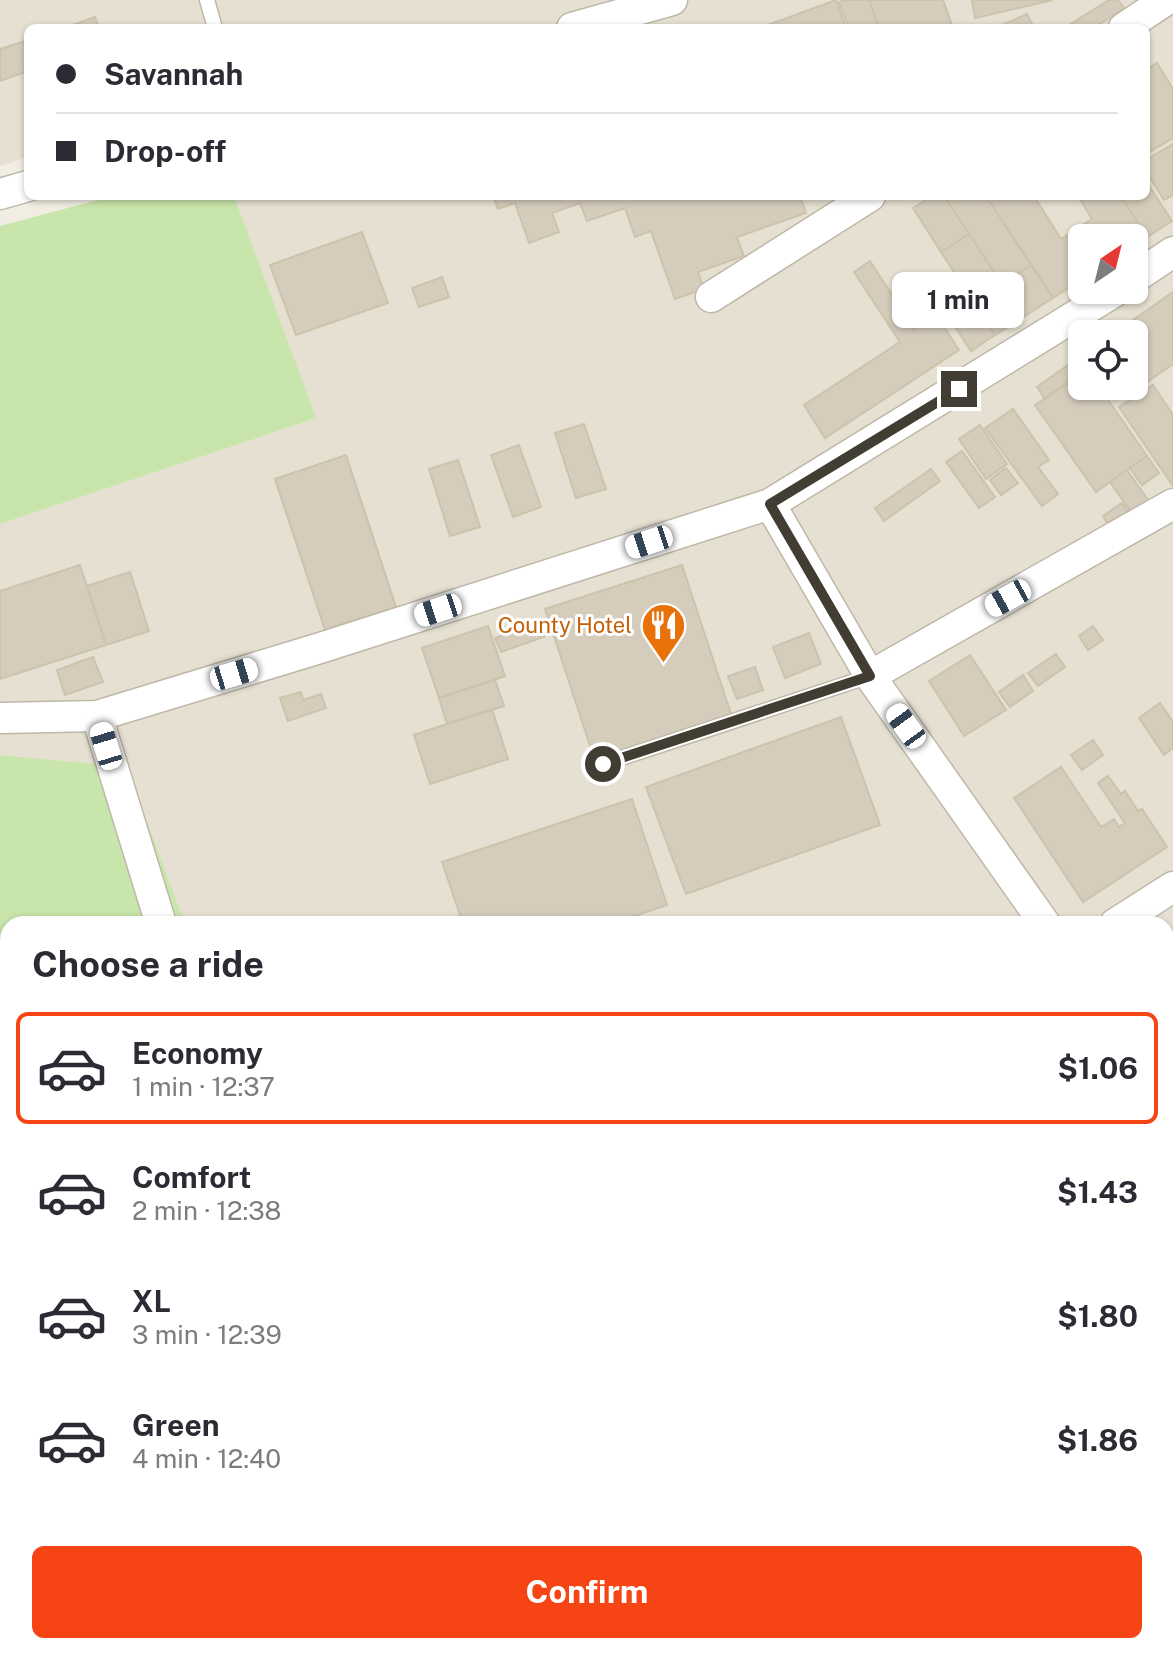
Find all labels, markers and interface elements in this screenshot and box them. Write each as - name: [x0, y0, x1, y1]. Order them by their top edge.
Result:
- text: Savannah: [104, 56, 243, 92]
- text: Drop-off: [104, 133, 226, 169]
- north arrow: [1068, 224, 1148, 304]
- map controls: [1068, 224, 1148, 400]
- callout: 1 min: [893, 273, 1025, 329]
- text: 1 min: [927, 284, 989, 315]
- button: locate: [1068, 320, 1148, 400]
- route end: [941, 371, 977, 407]
- car: [622, 523, 676, 561]
- car: [981, 576, 1035, 620]
- car: [411, 591, 465, 629]
- restaurant icon: County Hotel: [639, 601, 687, 664]
- place label: County Hotel: [498, 612, 632, 638]
- car: [208, 656, 260, 692]
- car: [882, 700, 930, 752]
- car: [88, 720, 124, 772]
- route start: [585, 746, 621, 782]
- text: Choose a ride: [32, 943, 264, 985]
- icon: car: [36, 1032, 108, 1104]
- text: Economy: [132, 1035, 263, 1071]
- text: $1.06: [1058, 1050, 1138, 1086]
- text: 1 min · 12:37: [132, 1071, 275, 1102]
- icon: car: [36, 1156, 108, 1228]
- text: Comfort: [132, 1159, 251, 1195]
- text: $1.43: [1057, 1174, 1138, 1210]
- text: 2 min · 12:38: [132, 1195, 281, 1226]
- icon: car: [36, 1280, 108, 1352]
- text: XL: [132, 1283, 171, 1319]
- text: $1.80: [1057, 1298, 1138, 1334]
- text: 3 min · 12:39: [132, 1319, 282, 1350]
- icon: car: [36, 1404, 108, 1476]
- text: Green: [132, 1407, 219, 1443]
- text: $1.86: [1057, 1422, 1138, 1458]
- text: 4 min · 12:40: [132, 1443, 281, 1474]
- button: Confirm: [32, 1546, 1142, 1638]

